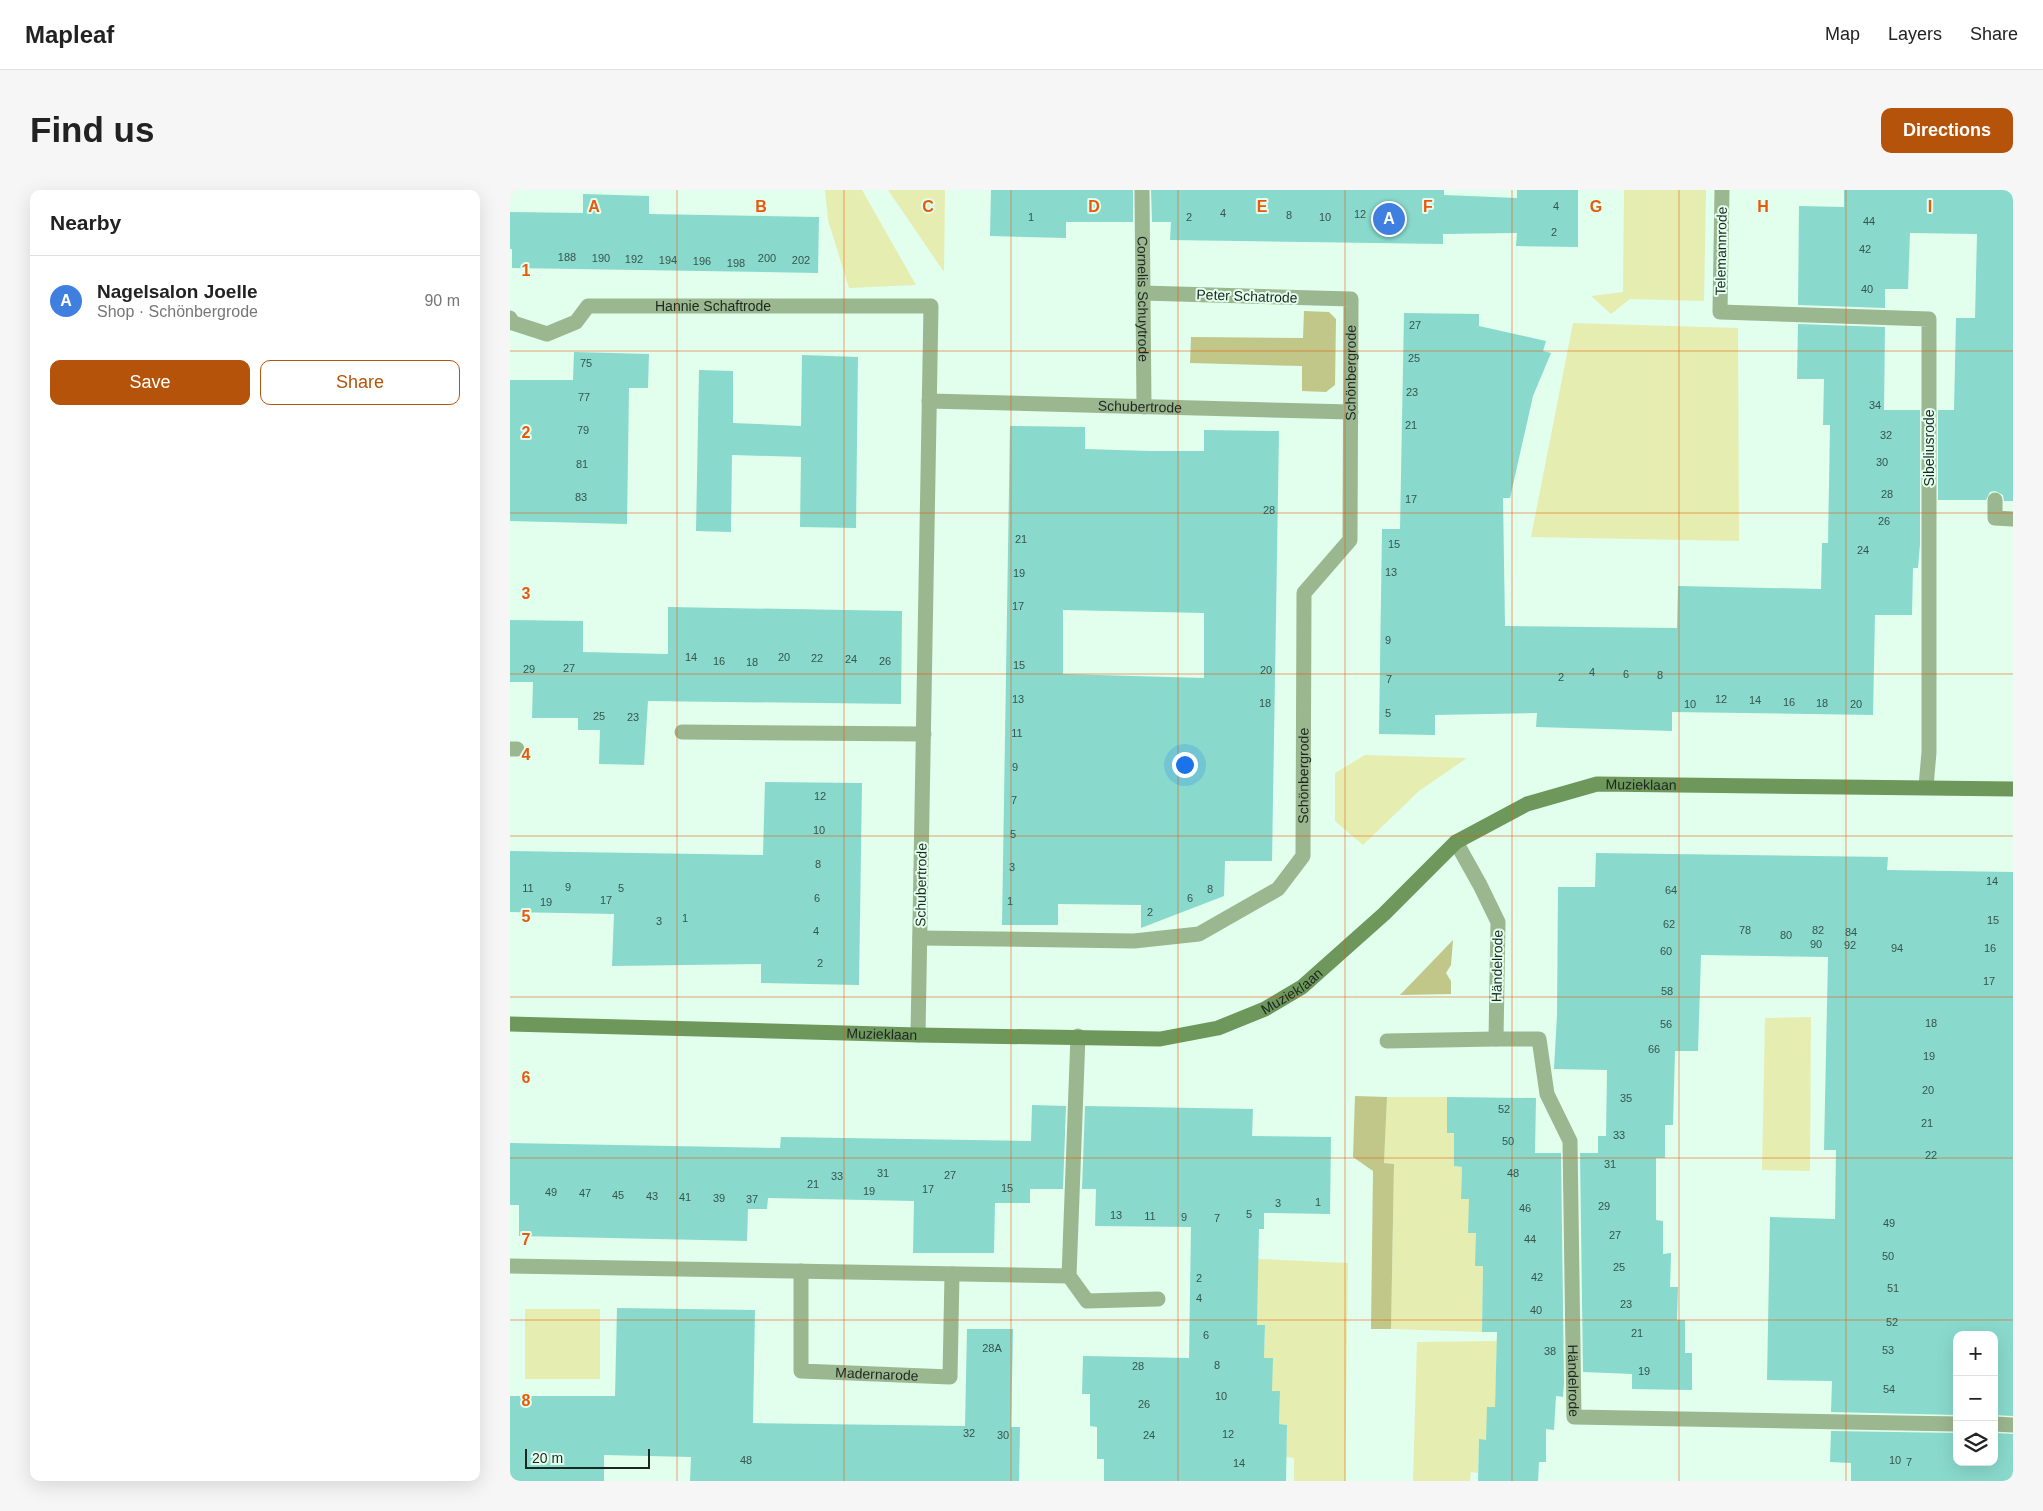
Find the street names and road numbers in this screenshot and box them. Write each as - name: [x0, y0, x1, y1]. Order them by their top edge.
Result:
- street label: Telemannrode: [1712, 206, 1730, 296]
- street label: Cornelis Schuytrode: [1134, 236, 1152, 362]
- street label: Peter Schatrode: [1196, 286, 1298, 306]
- street label: Hannie Schaftrode: [655, 298, 771, 314]
- street label: Schönbergrode: [1342, 325, 1359, 421]
- street label: Schubertrode: [1098, 397, 1182, 416]
- street label: Sibeliusrode: [1921, 409, 1937, 487]
- street label: Schönbergrode: [1295, 728, 1311, 824]
- street label: Muzieklaan: [1606, 776, 1677, 793]
- street label: Schubertrode: [912, 843, 930, 927]
- street label: Händelrode: [1488, 929, 1506, 1002]
- street label: Muzieklaan: [1258, 965, 1326, 1018]
- street label: Muzieklaan: [846, 1025, 918, 1043]
- street label: Händelrode: [1565, 1344, 1582, 1417]
- street label: Madernarode: [835, 1364, 919, 1384]

